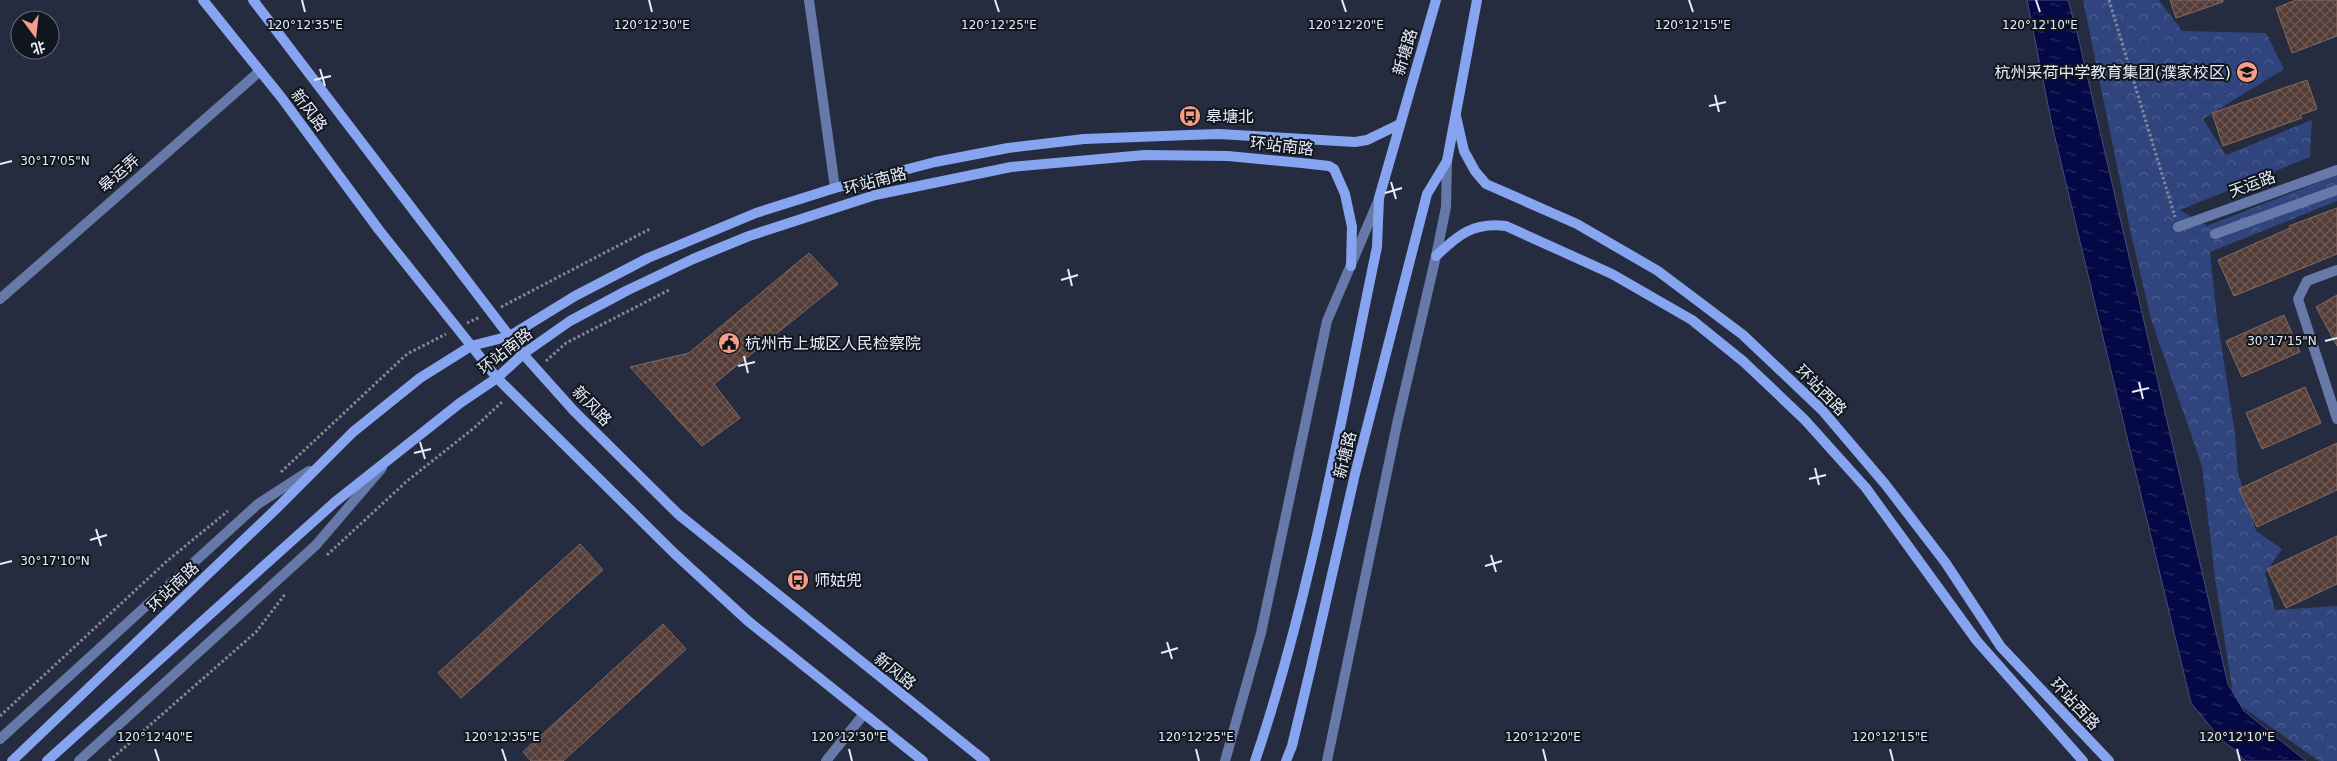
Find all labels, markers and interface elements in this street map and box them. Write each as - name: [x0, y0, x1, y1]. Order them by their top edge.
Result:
- north arrow: [10, 10, 60, 60]
- text: 120°12'35"E: [267, 18, 343, 32]
- text: 120°12'30"E: [614, 18, 690, 32]
- text: 120°12'25"E: [961, 18, 1037, 32]
- text: 120°12'20"E: [1308, 18, 1384, 32]
- text: 120°12'15"E: [1655, 18, 1731, 32]
- text: 120°12'10"E: [2002, 18, 2078, 32]
- street label: 新塘路: [1389, 26, 1421, 78]
- text: 北: [30, 38, 47, 57]
- school or university icon: 杭州采荷中学教育集团(濮家校区): [2235, 60, 2259, 84]
- place label: 杭州采荷中学教育集团(濮家校区): [1995, 63, 2231, 82]
- street label: 新风路: [287, 85, 331, 135]
- bus stop icon: 皋塘北: [1178, 104, 1202, 128]
- place label: 皋塘北: [1206, 107, 1254, 126]
- street label: 环站南路: [1249, 133, 1315, 159]
- street label: 皋运弄: [95, 150, 143, 196]
- text: 30°17'05"N: [20, 154, 90, 168]
- street label: 环站南路: [842, 164, 908, 198]
- street label: 天运路: [2226, 167, 2278, 201]
- street label: 环站南路: [474, 324, 536, 378]
- public building icon: 杭州市上城区人民检察院: [717, 331, 741, 355]
- place label: 杭州市上城区人民检察院: [745, 334, 921, 353]
- text: 30°17'15"N: [2247, 334, 2317, 348]
- street label: 环站西路: [1792, 361, 1850, 419]
- street label: 新风路: [568, 382, 616, 430]
- street label: 新塘路: [1330, 429, 1360, 481]
- text: 30°17'10"N: [20, 554, 90, 568]
- street label: 环站南路: [143, 558, 203, 616]
- bus stop icon: 师姑兜: [786, 568, 810, 592]
- place label: 师姑兜: [814, 571, 862, 590]
- street label: 新风路: [870, 649, 920, 693]
- street label: 环站西路: [2046, 674, 2104, 734]
- text: 120°12'40"E: [117, 730, 193, 744]
- text: 120°12'35"E: [464, 730, 540, 744]
- text: 120°12'30"E: [811, 730, 887, 744]
- text: 120°12'25"E: [1158, 730, 1234, 744]
- text: 120°12'20"E: [1505, 730, 1581, 744]
- text: 120°12'15"E: [1852, 730, 1928, 744]
- text: 120°12'10"E: [2199, 730, 2275, 744]

